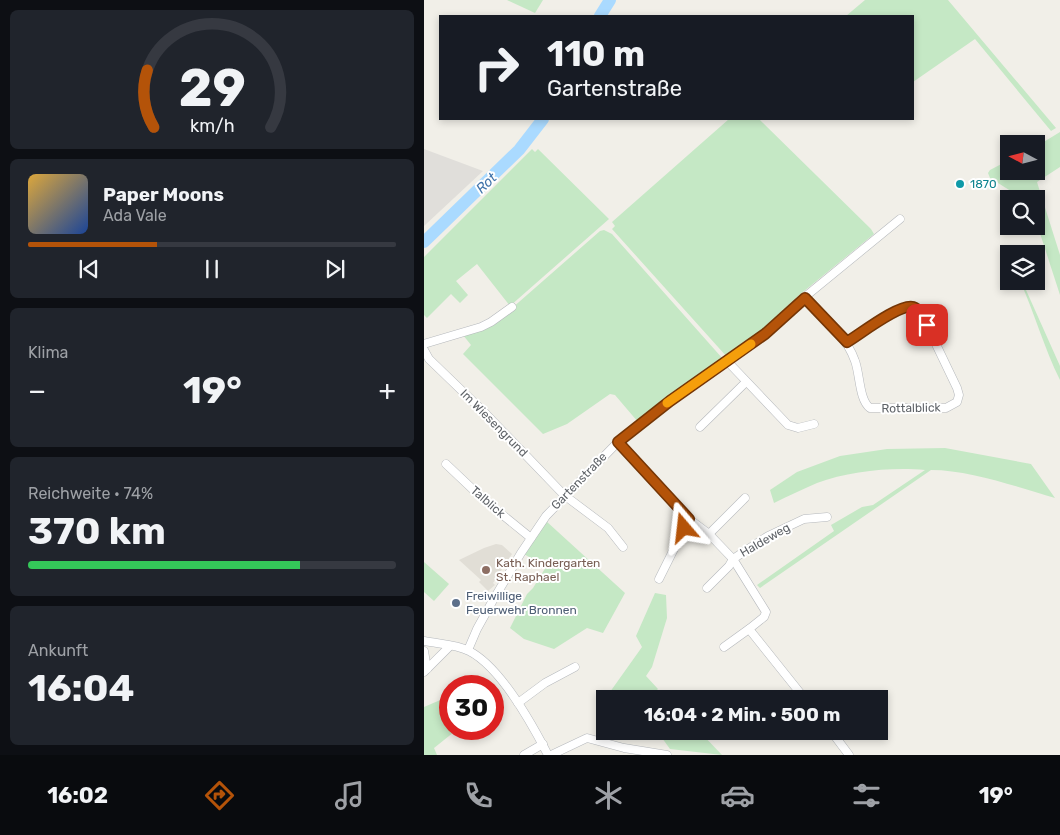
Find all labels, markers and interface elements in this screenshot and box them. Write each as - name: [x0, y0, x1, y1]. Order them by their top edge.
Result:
- text: 110 m: [547, 33, 645, 75]
- icon: right: [464, 35, 529, 100]
- text: 29: [178, 57, 246, 119]
- text: Gartenstraße: [547, 75, 682, 102]
- text: km/h: [190, 115, 234, 136]
- north arrow: [1000, 135, 1045, 180]
- map controls: [1000, 135, 1045, 290]
- water label: Rot: [472, 169, 501, 197]
- place label: 1870: [970, 177, 997, 191]
- marker: 1870: [954, 178, 966, 190]
- text: Paper Moons: [103, 183, 224, 206]
- button: search: [1000, 190, 1045, 235]
- text: Ada Vale: [103, 206, 167, 225]
- button: layers: [1000, 245, 1045, 290]
- icon: previous: [75, 255, 103, 283]
- icon: pause: [198, 255, 226, 283]
- icon: next: [321, 255, 349, 283]
- pin: [906, 304, 948, 346]
- icon: arrive: [913, 311, 941, 339]
- text: Klima: [28, 343, 68, 362]
- text: 19°: [183, 367, 242, 413]
- text: −: [28, 374, 46, 407]
- text: +: [379, 374, 396, 407]
- street label: Im Wiesengrund: [457, 386, 531, 460]
- street label: Rottalblick: [881, 400, 942, 416]
- street label: Gartenstraße: [548, 449, 610, 512]
- street label: Talblick: [468, 483, 509, 521]
- text: Reichweite · 74%: [28, 484, 153, 503]
- position arrow: [657, 501, 709, 553]
- text: 370 km: [28, 508, 166, 554]
- street label: Haldeweg: [738, 520, 792, 560]
- place label: Kath. Kindergarten St. Raphael: [496, 556, 600, 584]
- marker: Kath. Kindergarten St. Raphael: [480, 564, 492, 576]
- place label: Freiwillige Feuerwehr Bronnen: [466, 589, 577, 617]
- marker: Freiwillige Feuerwehr Bronnen: [450, 597, 462, 609]
- text: Ankunft: [28, 641, 88, 660]
- text: 16:04: [28, 665, 135, 711]
- speed limit sign: 30: [439, 675, 504, 740]
- text: 16:04 · 2 Min. · 500 m: [644, 703, 840, 726]
- icon: directions: [202, 778, 237, 813]
- icon: music: [332, 778, 367, 813]
- icon: phone: [461, 778, 496, 813]
- icon: climate: [591, 778, 626, 813]
- icon: car: [720, 778, 755, 813]
- icon: filters: [849, 778, 884, 813]
- text: 16:02: [47, 782, 108, 809]
- text: 19°: [979, 782, 1013, 809]

